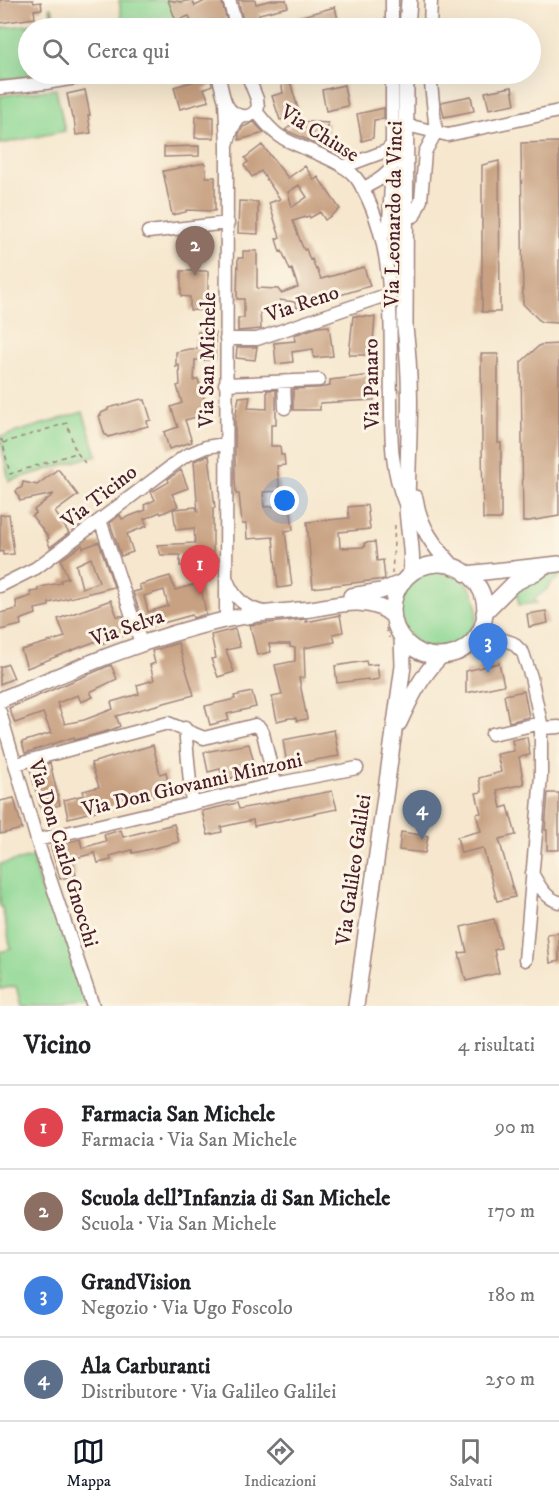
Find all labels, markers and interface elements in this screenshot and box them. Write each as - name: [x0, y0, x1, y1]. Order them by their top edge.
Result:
- search box: [18, 18, 541, 84]
- icon: search: [39, 35, 72, 68]
- text: Cerca qui: [87, 38, 170, 65]
- street label: Via Chiuse: [274, 99, 364, 168]
- street label: Via Leonardo da Vinci: [379, 120, 409, 309]
- pin: 2: [176, 226, 214, 276]
- street label: Via Reno: [261, 279, 342, 329]
- street label: Via San Michele: [194, 292, 222, 429]
- street label: Via Panaro: [358, 338, 386, 431]
- street label: Via Ticino: [56, 459, 143, 535]
- your location: [270, 486, 299, 515]
- pin: 1: [180, 546, 220, 595]
- street label: Via Selva: [86, 603, 168, 653]
- pin: 3: [468, 624, 508, 673]
- street label: Via Don Giovanni Minzoni: [79, 747, 305, 823]
- street label: Via Don Carlo Gnocchi: [22, 755, 104, 950]
- pin: 4: [402, 790, 442, 840]
- street label: Via Galileo Galilei: [330, 793, 377, 949]
- text: Vicino: [24, 1029, 91, 1062]
- text: 4 risultati: [458, 1033, 535, 1058]
- text: Farmacia San Michele: [81, 1101, 275, 1128]
- text: 1: [40, 1115, 47, 1140]
- text: 90 m: [495, 1115, 535, 1140]
- text: Farmacia · Via San Michele: [81, 1128, 297, 1153]
- text: Scuola dell'Infanzia di San Michele: [81, 1185, 390, 1212]
- text: 2: [39, 1199, 48, 1224]
- text: 170 m: [487, 1199, 535, 1224]
- text: Scuola · Via San Michele: [81, 1212, 276, 1237]
- text: GrandVision: [81, 1269, 191, 1296]
- text: 3: [40, 1283, 47, 1308]
- text: 180 m: [488, 1283, 535, 1308]
- text: Negozio · Via Ugo Foscolo: [81, 1296, 293, 1321]
- text: Ala Carburanti: [81, 1353, 210, 1380]
- text: 4: [38, 1367, 49, 1392]
- text: 250 m: [485, 1367, 535, 1392]
- text: Distributore · Via Galileo Galilei: [81, 1380, 336, 1405]
- tab: Mappa: [67, 1435, 111, 1491]
- tab: Indicazioni: [244, 1435, 316, 1491]
- tab: Salvati: [449, 1435, 492, 1491]

